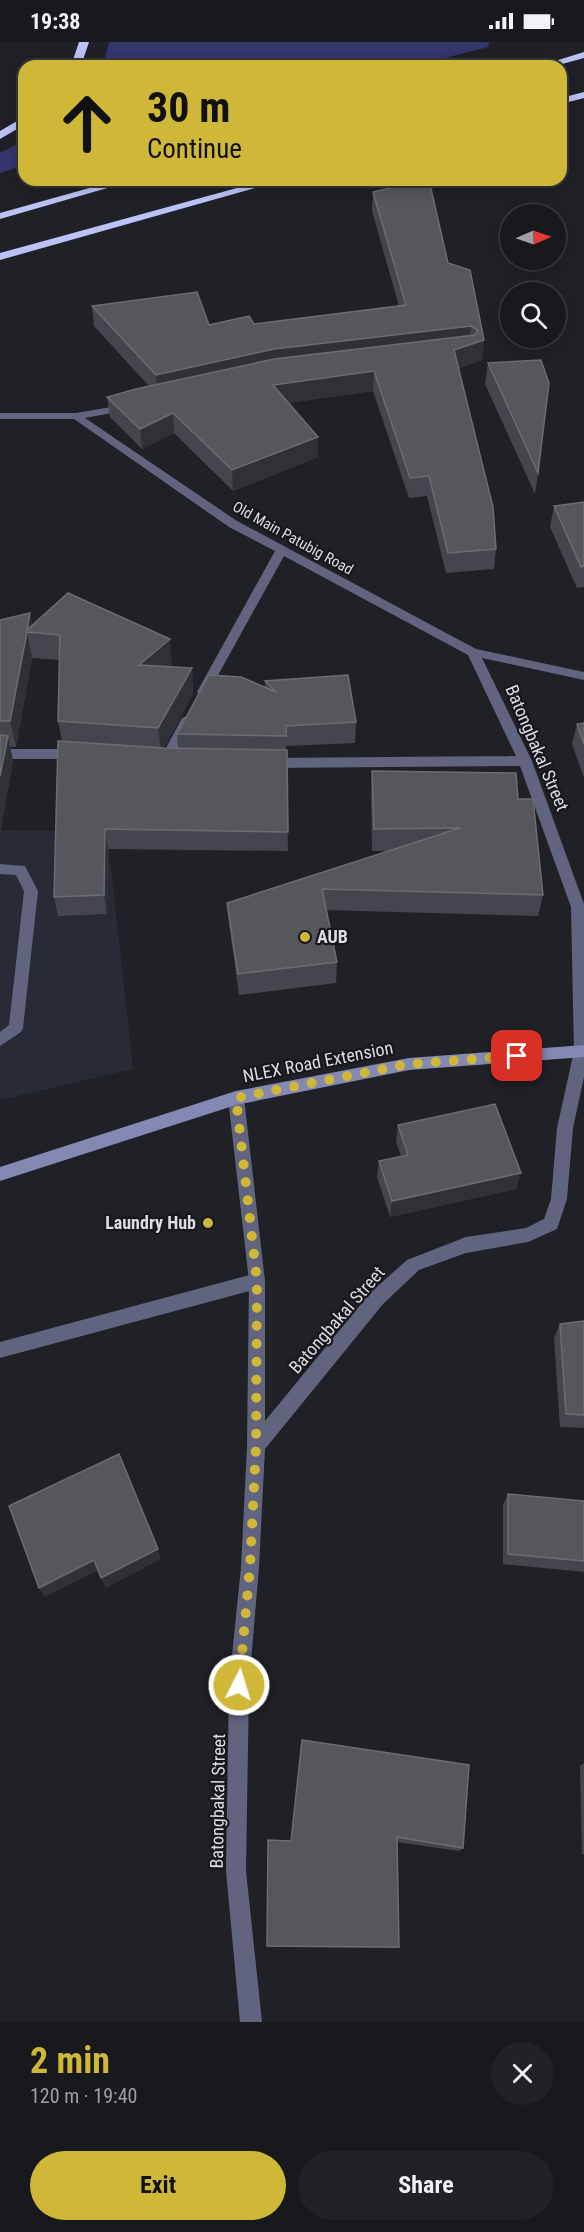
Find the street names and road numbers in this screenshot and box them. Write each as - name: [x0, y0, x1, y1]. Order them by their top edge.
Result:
- street label: Old Main Patubig Road: [230, 497, 356, 579]
- street label: Batongbakal Street: [501, 682, 573, 814]
- street label: NLEX Road Extension: [241, 1037, 395, 1086]
- street label: Batongbakal Street: [284, 1262, 389, 1377]
- street label: Batongbakal Street: [206, 1733, 229, 1869]

